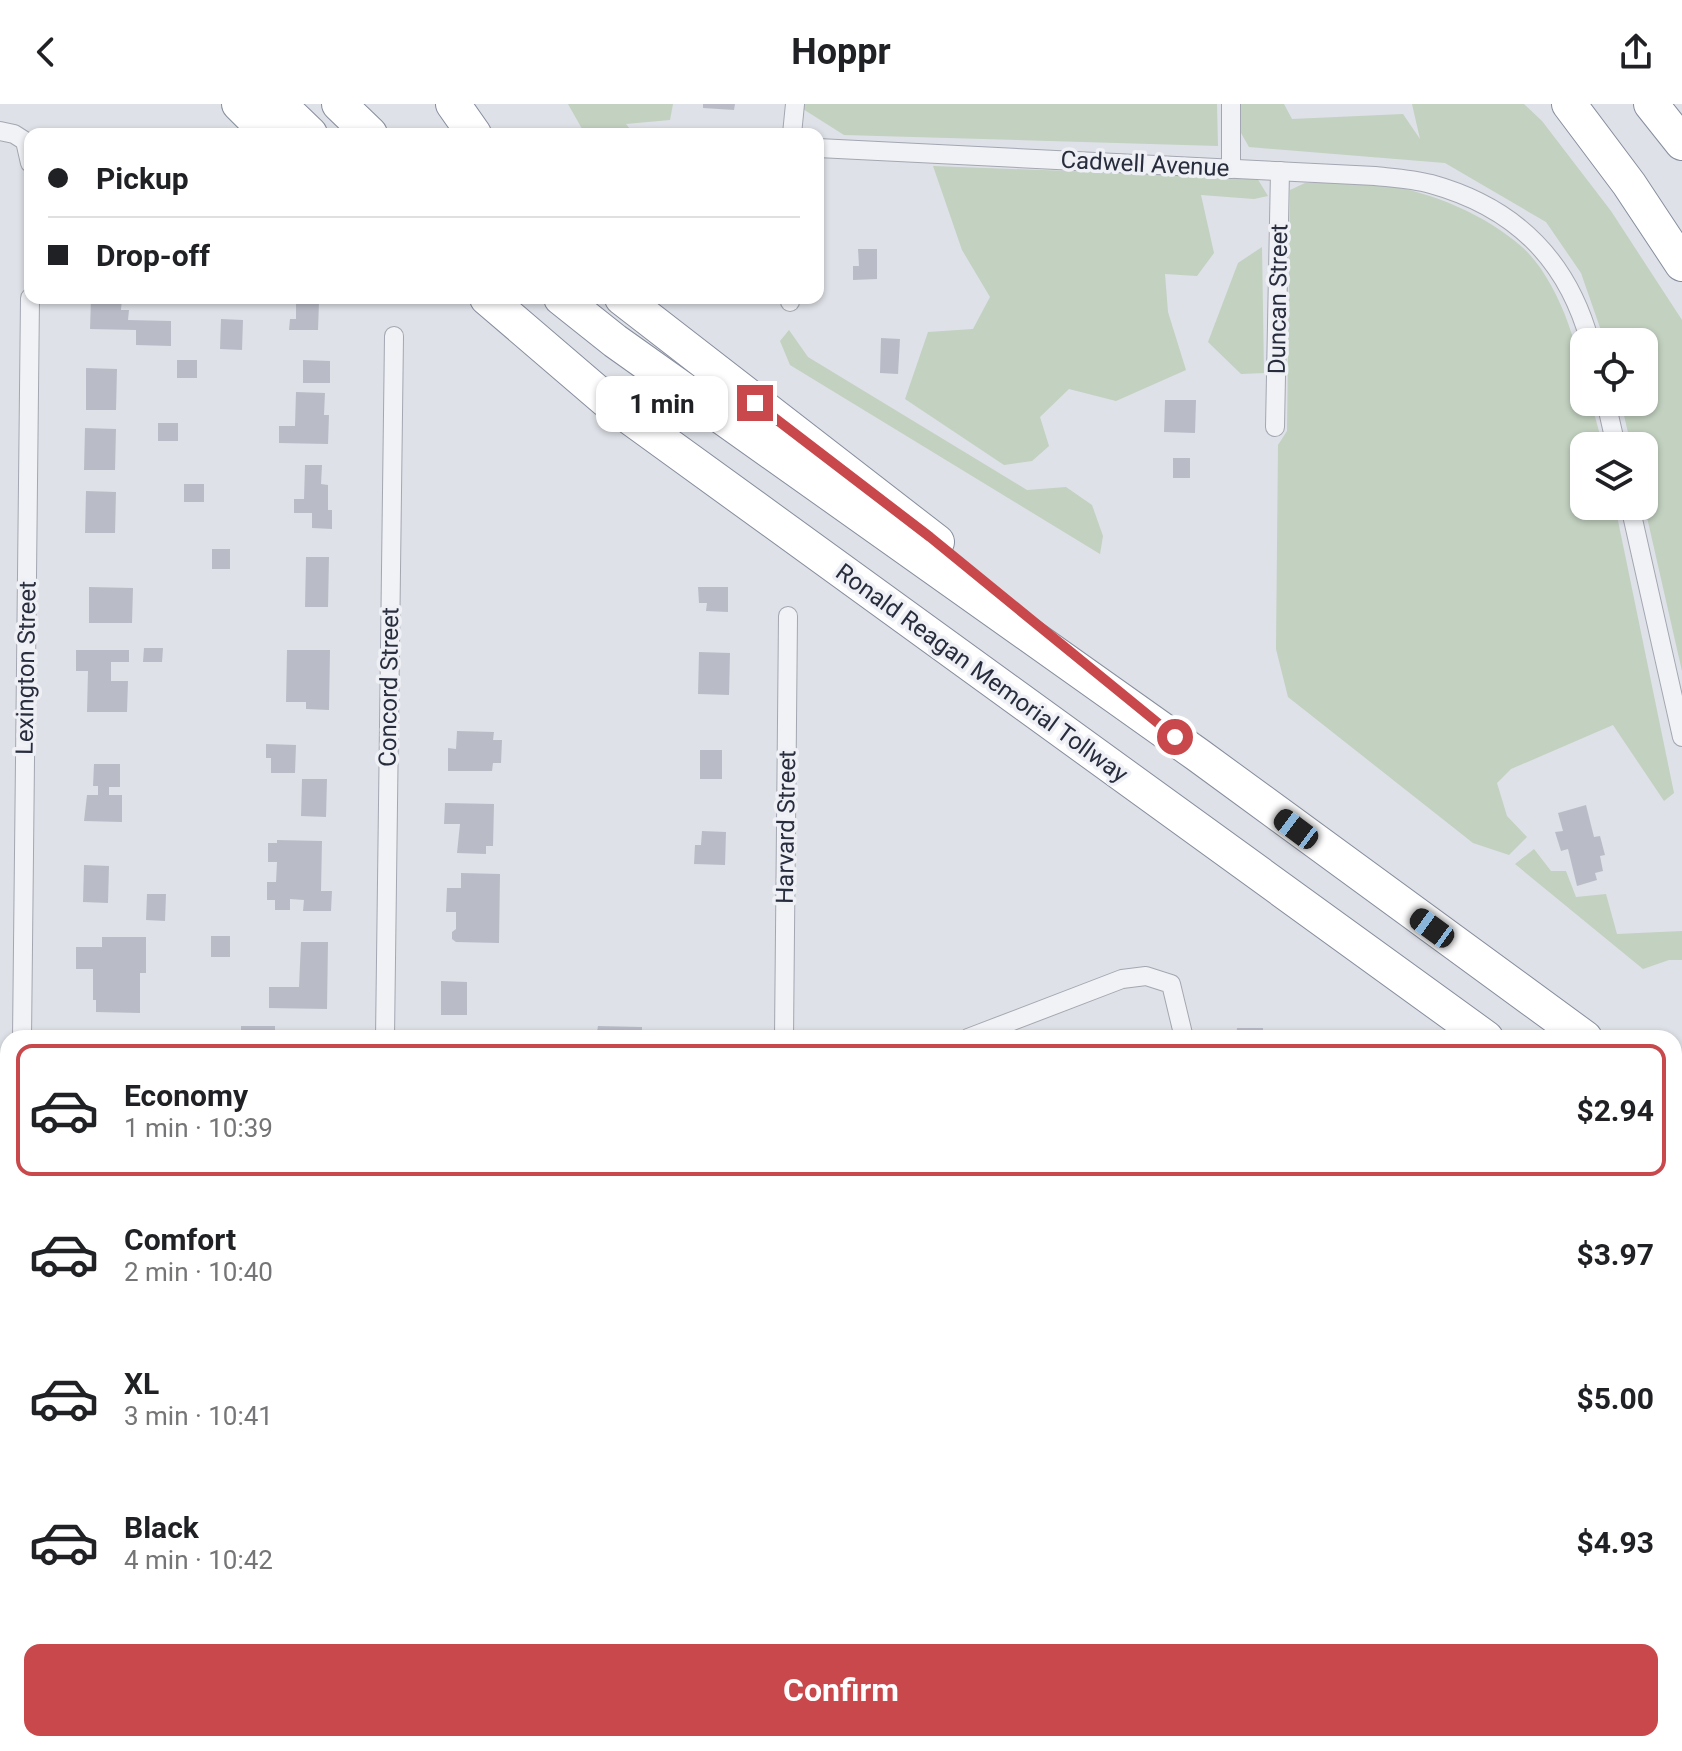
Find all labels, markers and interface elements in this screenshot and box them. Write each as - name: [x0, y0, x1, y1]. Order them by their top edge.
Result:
- icon: back: [24, 30, 68, 74]
- icon: share: [1614, 30, 1658, 74]
- text: Hoppr: [791, 31, 891, 73]
- street label: Cadwell Avenue: [1060, 146, 1230, 182]
- text: Pickup: [96, 161, 189, 196]
- street label: Duncan Street: [1263, 223, 1293, 374]
- text: Drop-off: [96, 238, 210, 273]
- map controls: [1570, 328, 1658, 520]
- button: locate: [1570, 328, 1658, 416]
- callout: 1 min: [595, 375, 727, 431]
- route end: [737, 385, 773, 421]
- text: 1 min: [629, 389, 695, 419]
- button: layers: [1570, 432, 1658, 520]
- street label: Ronald Reagan Memorial Tollway: [831, 558, 1134, 789]
- street label: Lexington Street: [10, 581, 42, 755]
- street label: Concord Street: [374, 607, 404, 767]
- route start: [1157, 719, 1193, 755]
- street label: Harvard Street: [771, 750, 801, 904]
- car: [1270, 805, 1322, 853]
- car: [1406, 904, 1458, 952]
- icon: car: [28, 1074, 100, 1146]
- text: Economy: [124, 1078, 248, 1113]
- text: $2.94: [1576, 1093, 1654, 1128]
- text: 1 min · 10:39: [124, 1113, 273, 1143]
- icon: car: [28, 1218, 100, 1290]
- text: Comfort: [124, 1222, 236, 1257]
- text: $3.97: [1576, 1237, 1654, 1272]
- text: 2 min · 10:40: [124, 1257, 273, 1287]
- icon: car: [28, 1362, 100, 1434]
- text: XL: [124, 1366, 159, 1401]
- text: $5.00: [1576, 1381, 1654, 1416]
- text: 3 min · 10:41: [124, 1401, 273, 1431]
- icon: car: [28, 1506, 100, 1578]
- text: Black: [124, 1510, 199, 1545]
- text: $4.93: [1576, 1525, 1654, 1560]
- text: 4 min · 10:42: [124, 1545, 273, 1575]
- button: Confirm: [24, 1644, 1658, 1736]

